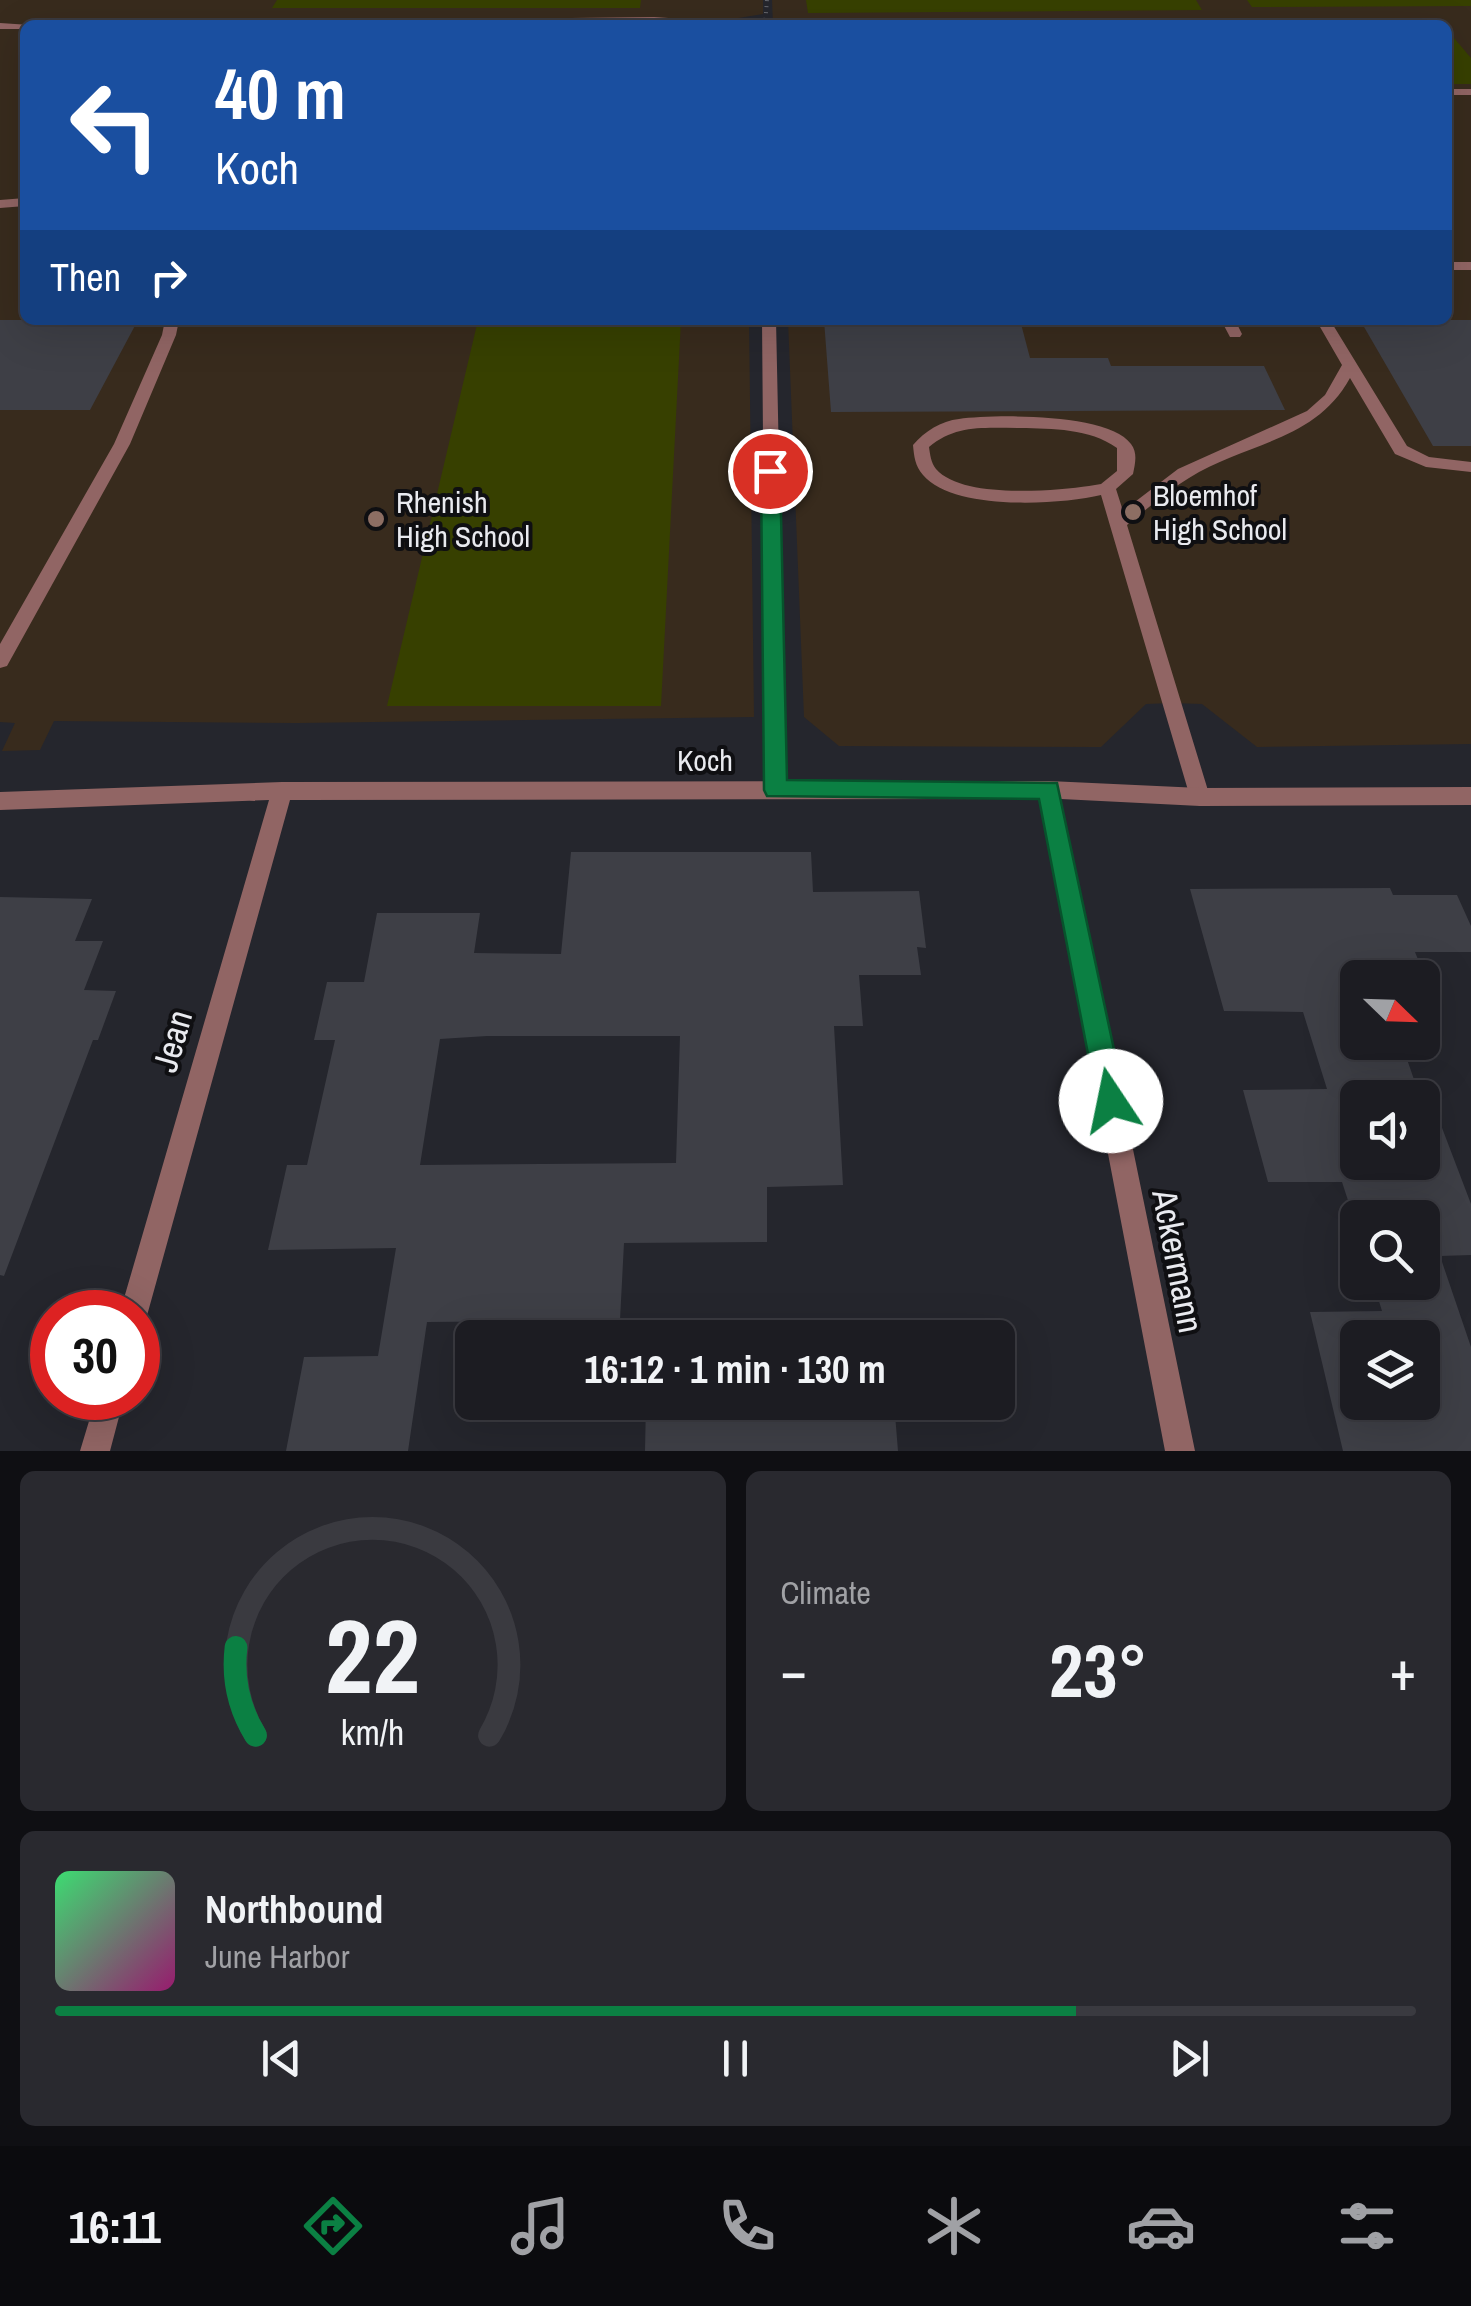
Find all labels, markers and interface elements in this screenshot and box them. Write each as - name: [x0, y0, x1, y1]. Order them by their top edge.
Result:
- text: 40 m: [215, 47, 346, 141]
- icon: left: [50, 60, 180, 190]
- text: Koch: [215, 137, 299, 198]
- icon: right: [141, 250, 196, 305]
- text: Then: [50, 252, 121, 303]
- pin: [728, 429, 813, 514]
- icon: arrive: [743, 444, 798, 499]
- place label: Bloemhof High School: [1153, 475, 1287, 549]
- place label: Rhenish High School: [396, 482, 530, 556]
- marker: Bloemhof High School: [1122, 501, 1144, 523]
- marker: Rhenish High School: [365, 508, 387, 530]
- street label: Koch: [677, 740, 733, 780]
- north arrow: [1340, 960, 1440, 1060]
- map controls: [1340, 960, 1440, 1420]
- street label: Jean: [141, 1005, 203, 1077]
- position arrow: [1059, 1049, 1163, 1153]
- button: sound: [1340, 1080, 1440, 1180]
- street label: Ackermann: [1141, 1184, 1215, 1337]
- button: search: [1340, 1200, 1440, 1300]
- speed limit sign: 30: [30, 1290, 160, 1420]
- button: layers: [1340, 1320, 1440, 1420]
- text: 16:12 · 1 min · 130 m: [584, 1344, 886, 1395]
- text: Climate: [781, 1571, 871, 1614]
- text: 22: [325, 1585, 420, 1725]
- text: 23°: [1049, 1619, 1147, 1720]
- text: −: [781, 1633, 807, 1707]
- text: +: [1390, 1633, 1416, 1707]
- text: km/h: [341, 1708, 405, 1756]
- text: Northbound: [205, 1884, 383, 1935]
- text: June Harbor: [205, 1935, 349, 1978]
- icon: previous: [254, 2031, 309, 2086]
- icon: pause: [708, 2031, 763, 2086]
- icon: next: [1162, 2031, 1217, 2086]
- icon: directions: [298, 2191, 368, 2261]
- icon: music: [505, 2191, 575, 2261]
- icon: phone: [712, 2191, 782, 2261]
- icon: climate: [919, 2191, 989, 2261]
- icon: car: [1126, 2191, 1196, 2261]
- icon: filters: [1332, 2191, 1402, 2261]
- text: 16:11: [68, 2196, 161, 2257]

